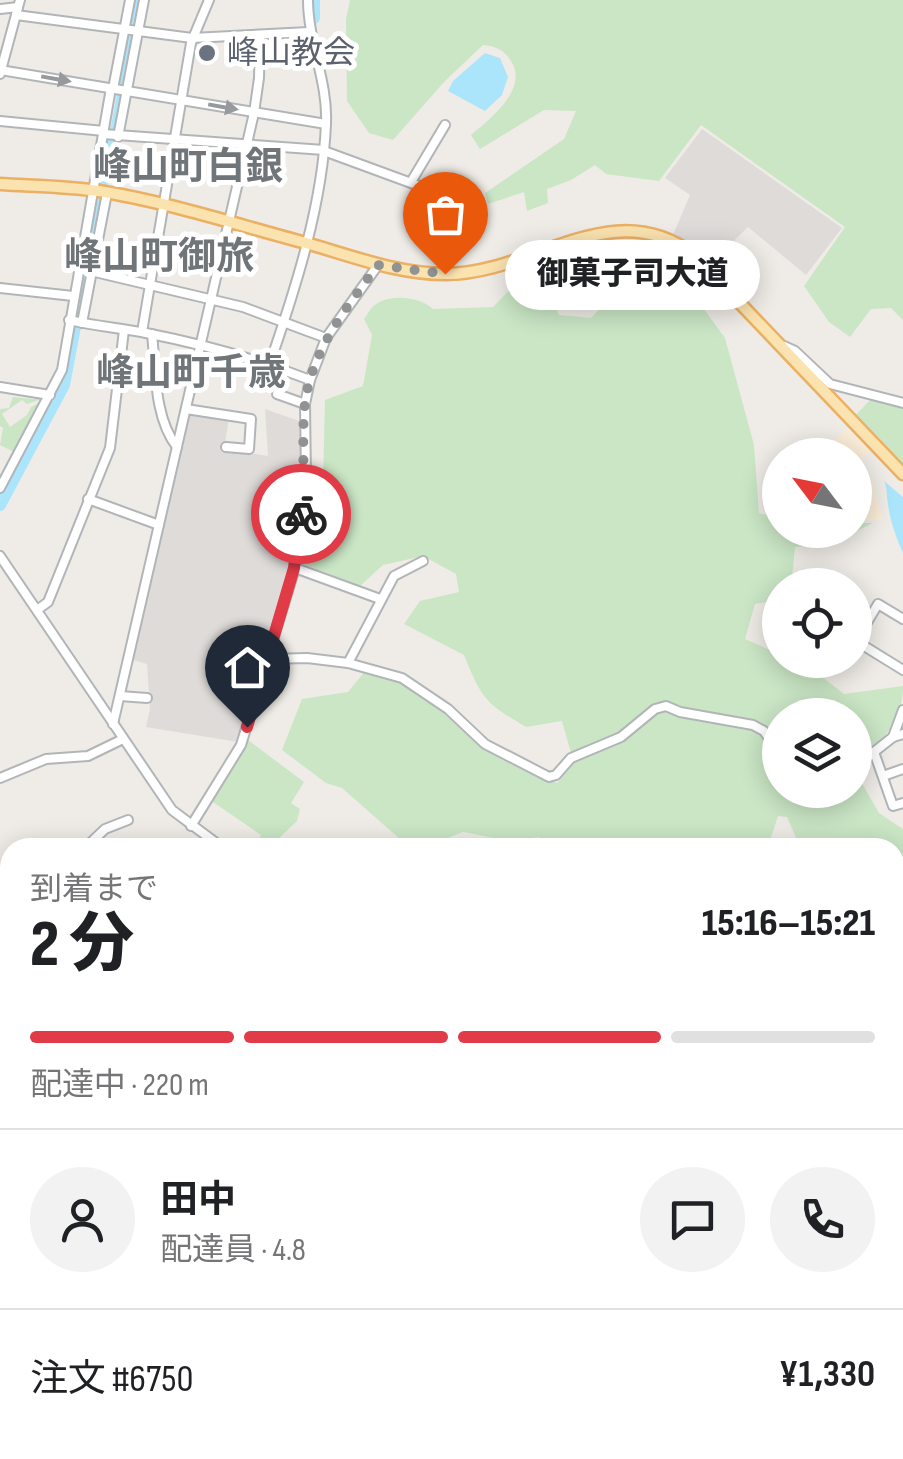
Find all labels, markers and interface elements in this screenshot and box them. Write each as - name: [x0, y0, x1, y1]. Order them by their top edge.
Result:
- place label: 峰山教会: [227, 34, 355, 73]
- marker: 峰山教会: [196, 42, 218, 64]
- one-way arrow: [41, 72, 72, 87]
- one-way arrow: [208, 100, 239, 115]
- district label: 峰山町白銀: [93, 145, 283, 190]
- pin: [403, 172, 488, 275]
- icon: bag: [418, 187, 473, 242]
- district label: 峰山町御旅: [64, 235, 254, 280]
- callout: 御菓子司大道: [505, 239, 760, 309]
- text: 御菓子司大道: [536, 255, 729, 294]
- district label: 峰山町千歳: [96, 351, 286, 396]
- north arrow: [762, 438, 872, 548]
- map controls: [762, 438, 872, 808]
- courier: [251, 464, 351, 564]
- icon: bike: [274, 487, 329, 542]
- button: locate: [762, 568, 872, 678]
- pin: [205, 625, 290, 728]
- icon: home: [220, 640, 275, 695]
- button: layers: [762, 698, 872, 808]
- text: 到着まで: [30, 870, 158, 909]
- text: 15:16–15:21: [702, 901, 875, 946]
- text: 2 分: [30, 907, 134, 985]
- text: 配達中 · 220 m: [30, 1066, 209, 1105]
- button: person: [30, 1167, 135, 1272]
- button: chat: [640, 1167, 745, 1272]
- button: phone: [770, 1167, 875, 1272]
- text: 田中: [160, 1178, 236, 1223]
- text: 配達員 · 4.8: [160, 1231, 306, 1270]
- text: ¥1,330: [779, 1352, 875, 1397]
- text: 注文 #6750: [30, 1357, 193, 1402]

